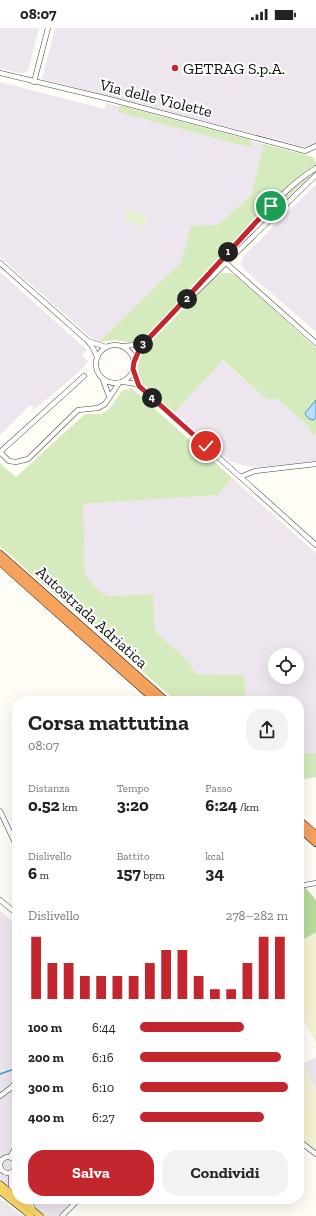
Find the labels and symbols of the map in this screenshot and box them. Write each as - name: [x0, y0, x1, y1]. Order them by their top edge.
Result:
- place label: GETRAG S.p.A.: [183, 59, 285, 78]
- marker: GETRAG S.p.A.: [170, 63, 180, 73]
- street label: Via delle Violette: [97, 75, 214, 121]
- pin: [254, 189, 288, 223]
- pin: 1: [218, 242, 238, 262]
- pin: 2: [177, 289, 197, 309]
- pin: 3: [133, 334, 153, 354]
- pin: 4: [142, 388, 162, 408]
- pin: [189, 429, 223, 463]
- street label: Autostrada Adriatica: [32, 562, 152, 672]

